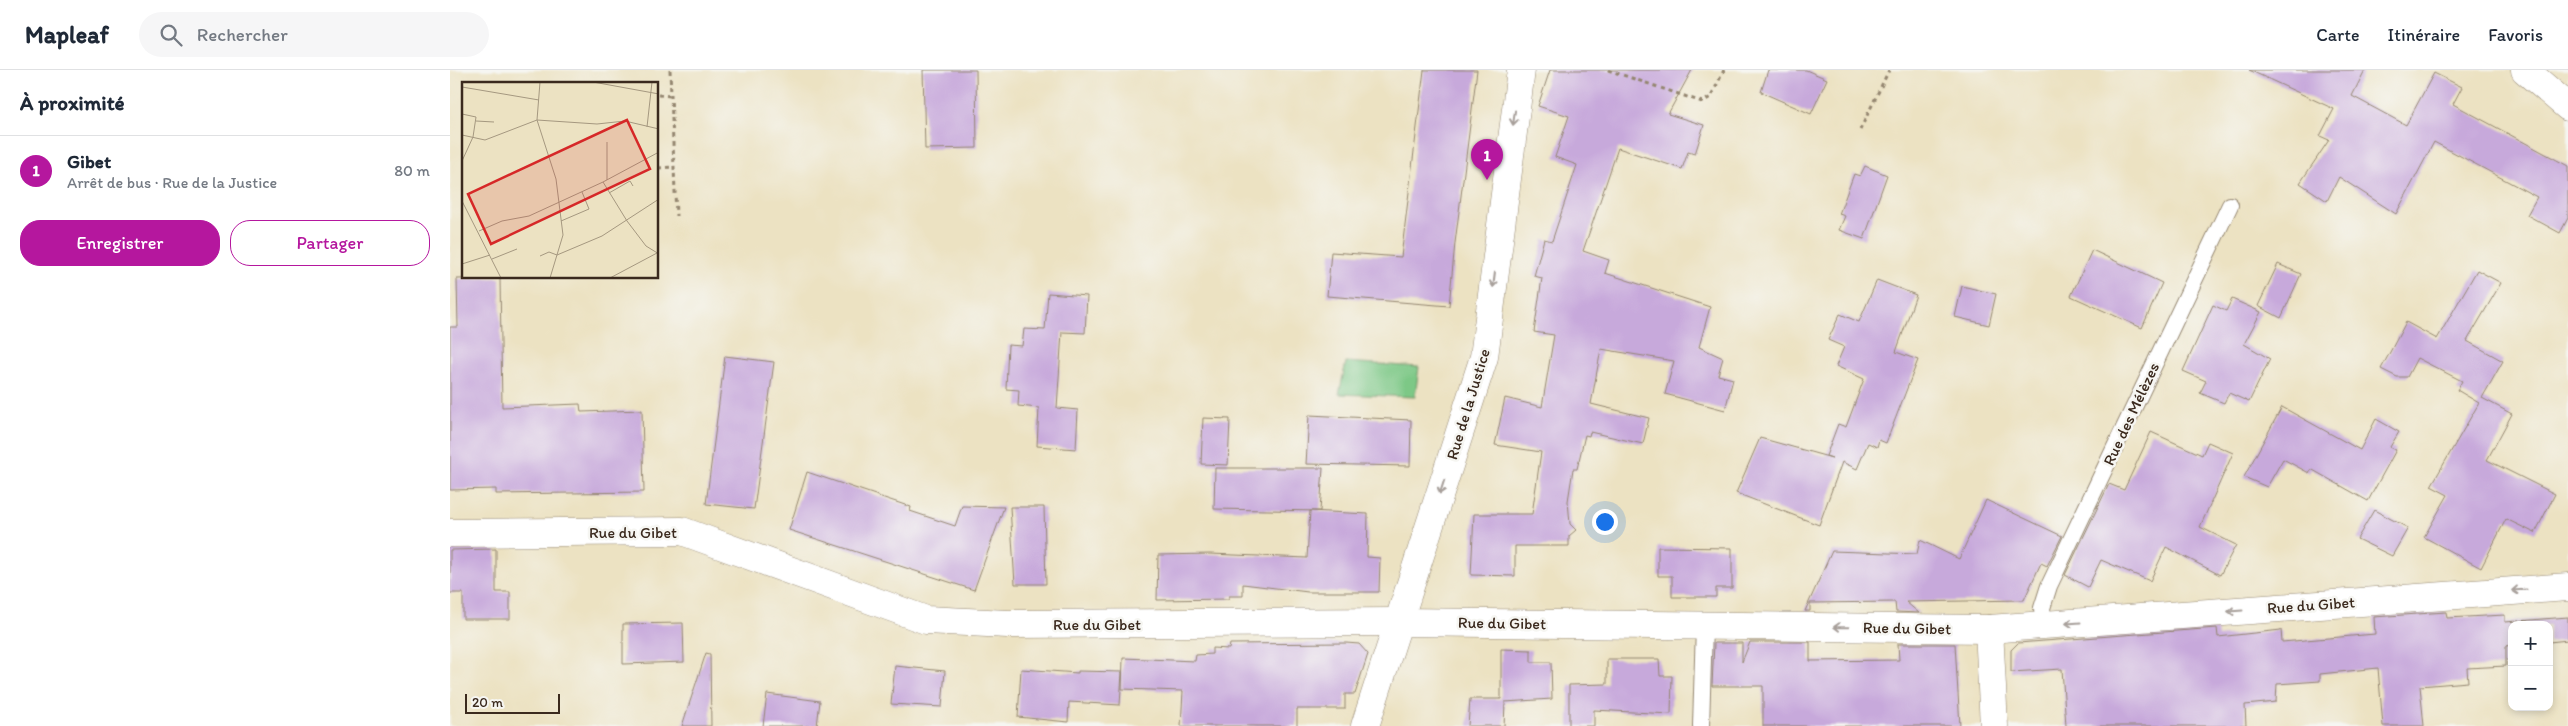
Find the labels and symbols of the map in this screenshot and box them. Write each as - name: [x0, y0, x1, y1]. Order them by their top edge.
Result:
- inset map: [462, 82, 659, 279]
- one-way arrow: [1509, 110, 1519, 126]
- pin: 1: [1471, 139, 1503, 180]
- one-way arrow: [1489, 271, 1499, 287]
- street label: Rue de la Justice: [1442, 346, 1494, 462]
- street label: Rue des Mélèzes: [2099, 359, 2163, 469]
- one-way arrow: [1437, 479, 1447, 495]
- your location: [1592, 509, 1618, 535]
- street label: Rue du Gibet: [589, 523, 677, 542]
- one-way arrow: [2512, 585, 2528, 595]
- street label: Rue du Gibet: [2266, 592, 2356, 618]
- one-way arrow: [2227, 606, 2243, 615]
- street label: Rue du Gibet: [1458, 613, 1546, 633]
- street label: Rue du Gibet: [1053, 615, 1141, 634]
- street label: Rue du Gibet: [1863, 618, 1951, 638]
- one-way arrow: [2065, 618, 2081, 627]
- one-way arrow: [1833, 622, 1850, 632]
- scale bar: [465, 691, 560, 714]

